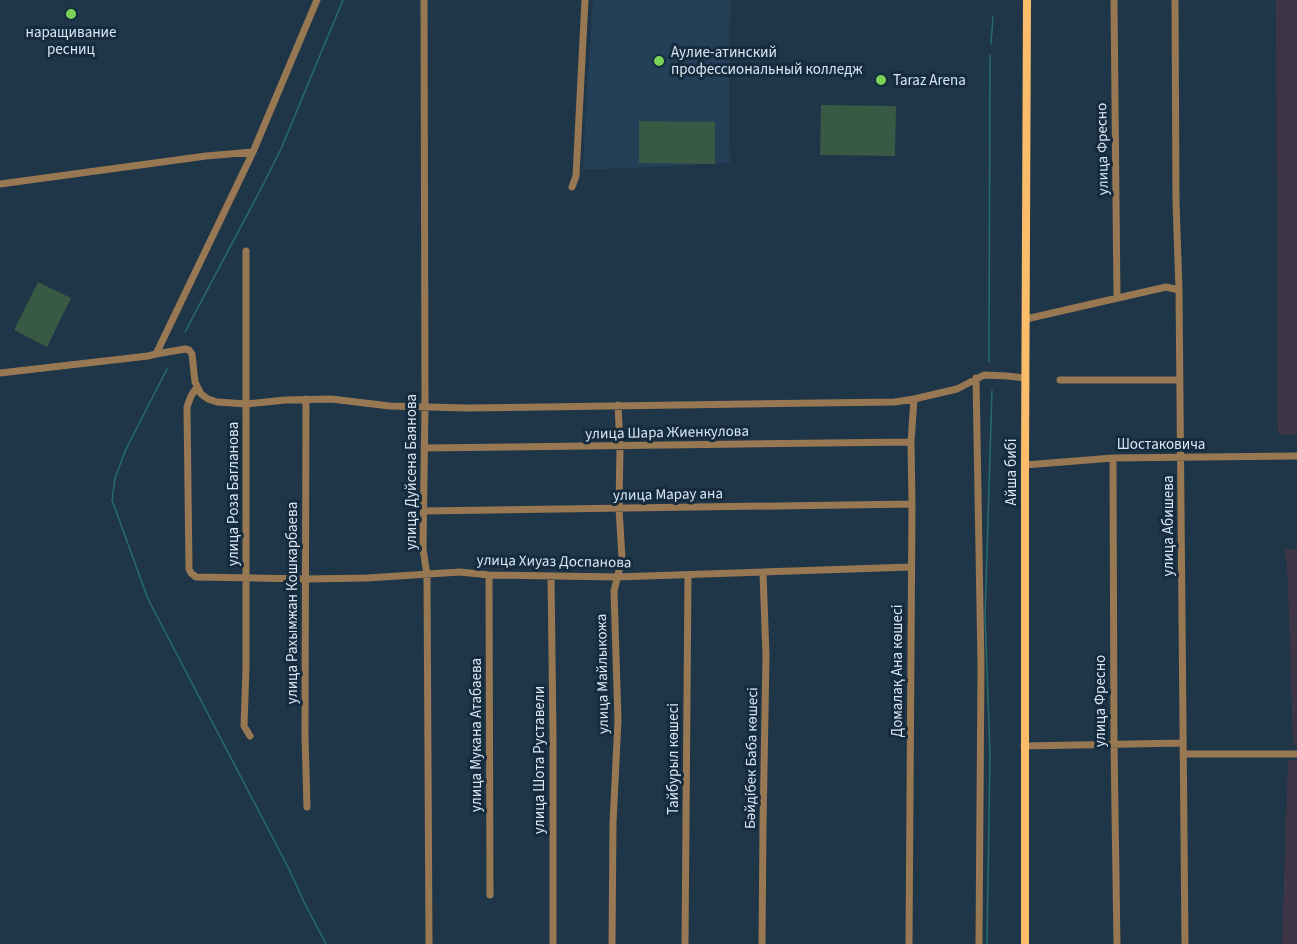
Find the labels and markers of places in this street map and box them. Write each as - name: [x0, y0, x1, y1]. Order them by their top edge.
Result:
- marker: наращивание ресниц: [64, 7, 78, 21]
- place label: наращивание ресниц: [25, 22, 117, 60]
- place label: Аулие-атинский профессиональный колледж: [671, 42, 863, 80]
- marker: Аулие-атинский профессиональный колледж: [652, 54, 666, 68]
- place label: Taraz Arena: [893, 70, 966, 91]
- marker: Taraz Arena: [874, 73, 888, 87]

